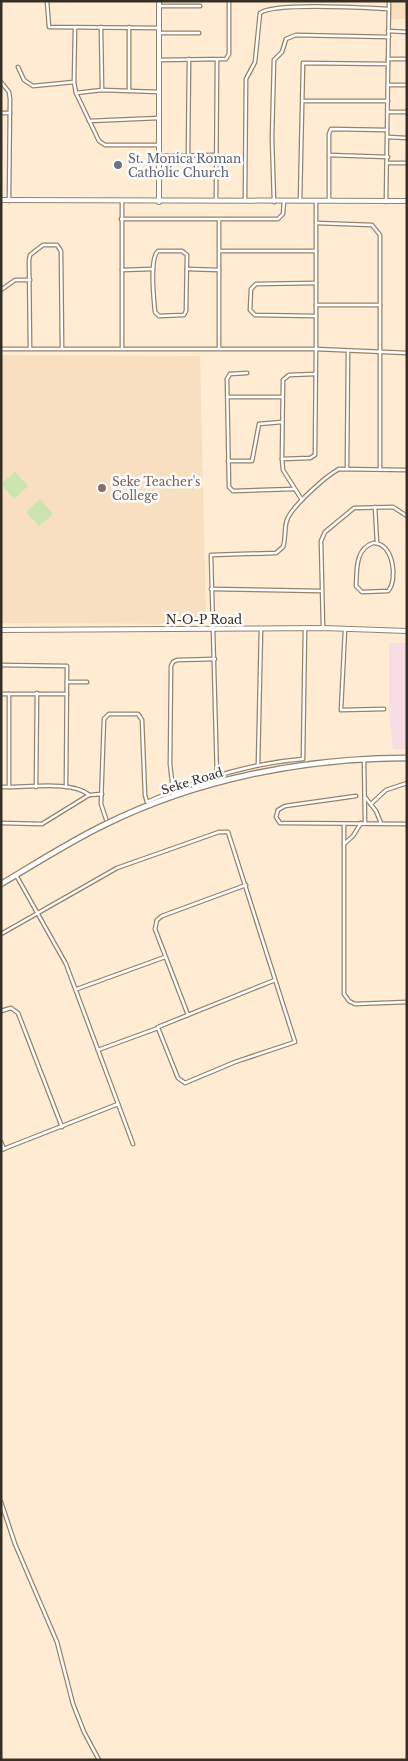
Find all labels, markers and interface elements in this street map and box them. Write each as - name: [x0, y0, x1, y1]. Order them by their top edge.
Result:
- place label: St. Monica Roman Catholic Church: [128, 151, 241, 180]
- marker: St. Monica Roman Catholic Church: [112, 159, 124, 171]
- place label: Seke Teacher's College: [112, 474, 201, 503]
- marker: Seke Teacher's College: [96, 482, 108, 494]
- street label: N-O-P Road: [166, 612, 242, 627]
- street label: Seke Road: [159, 764, 225, 798]

